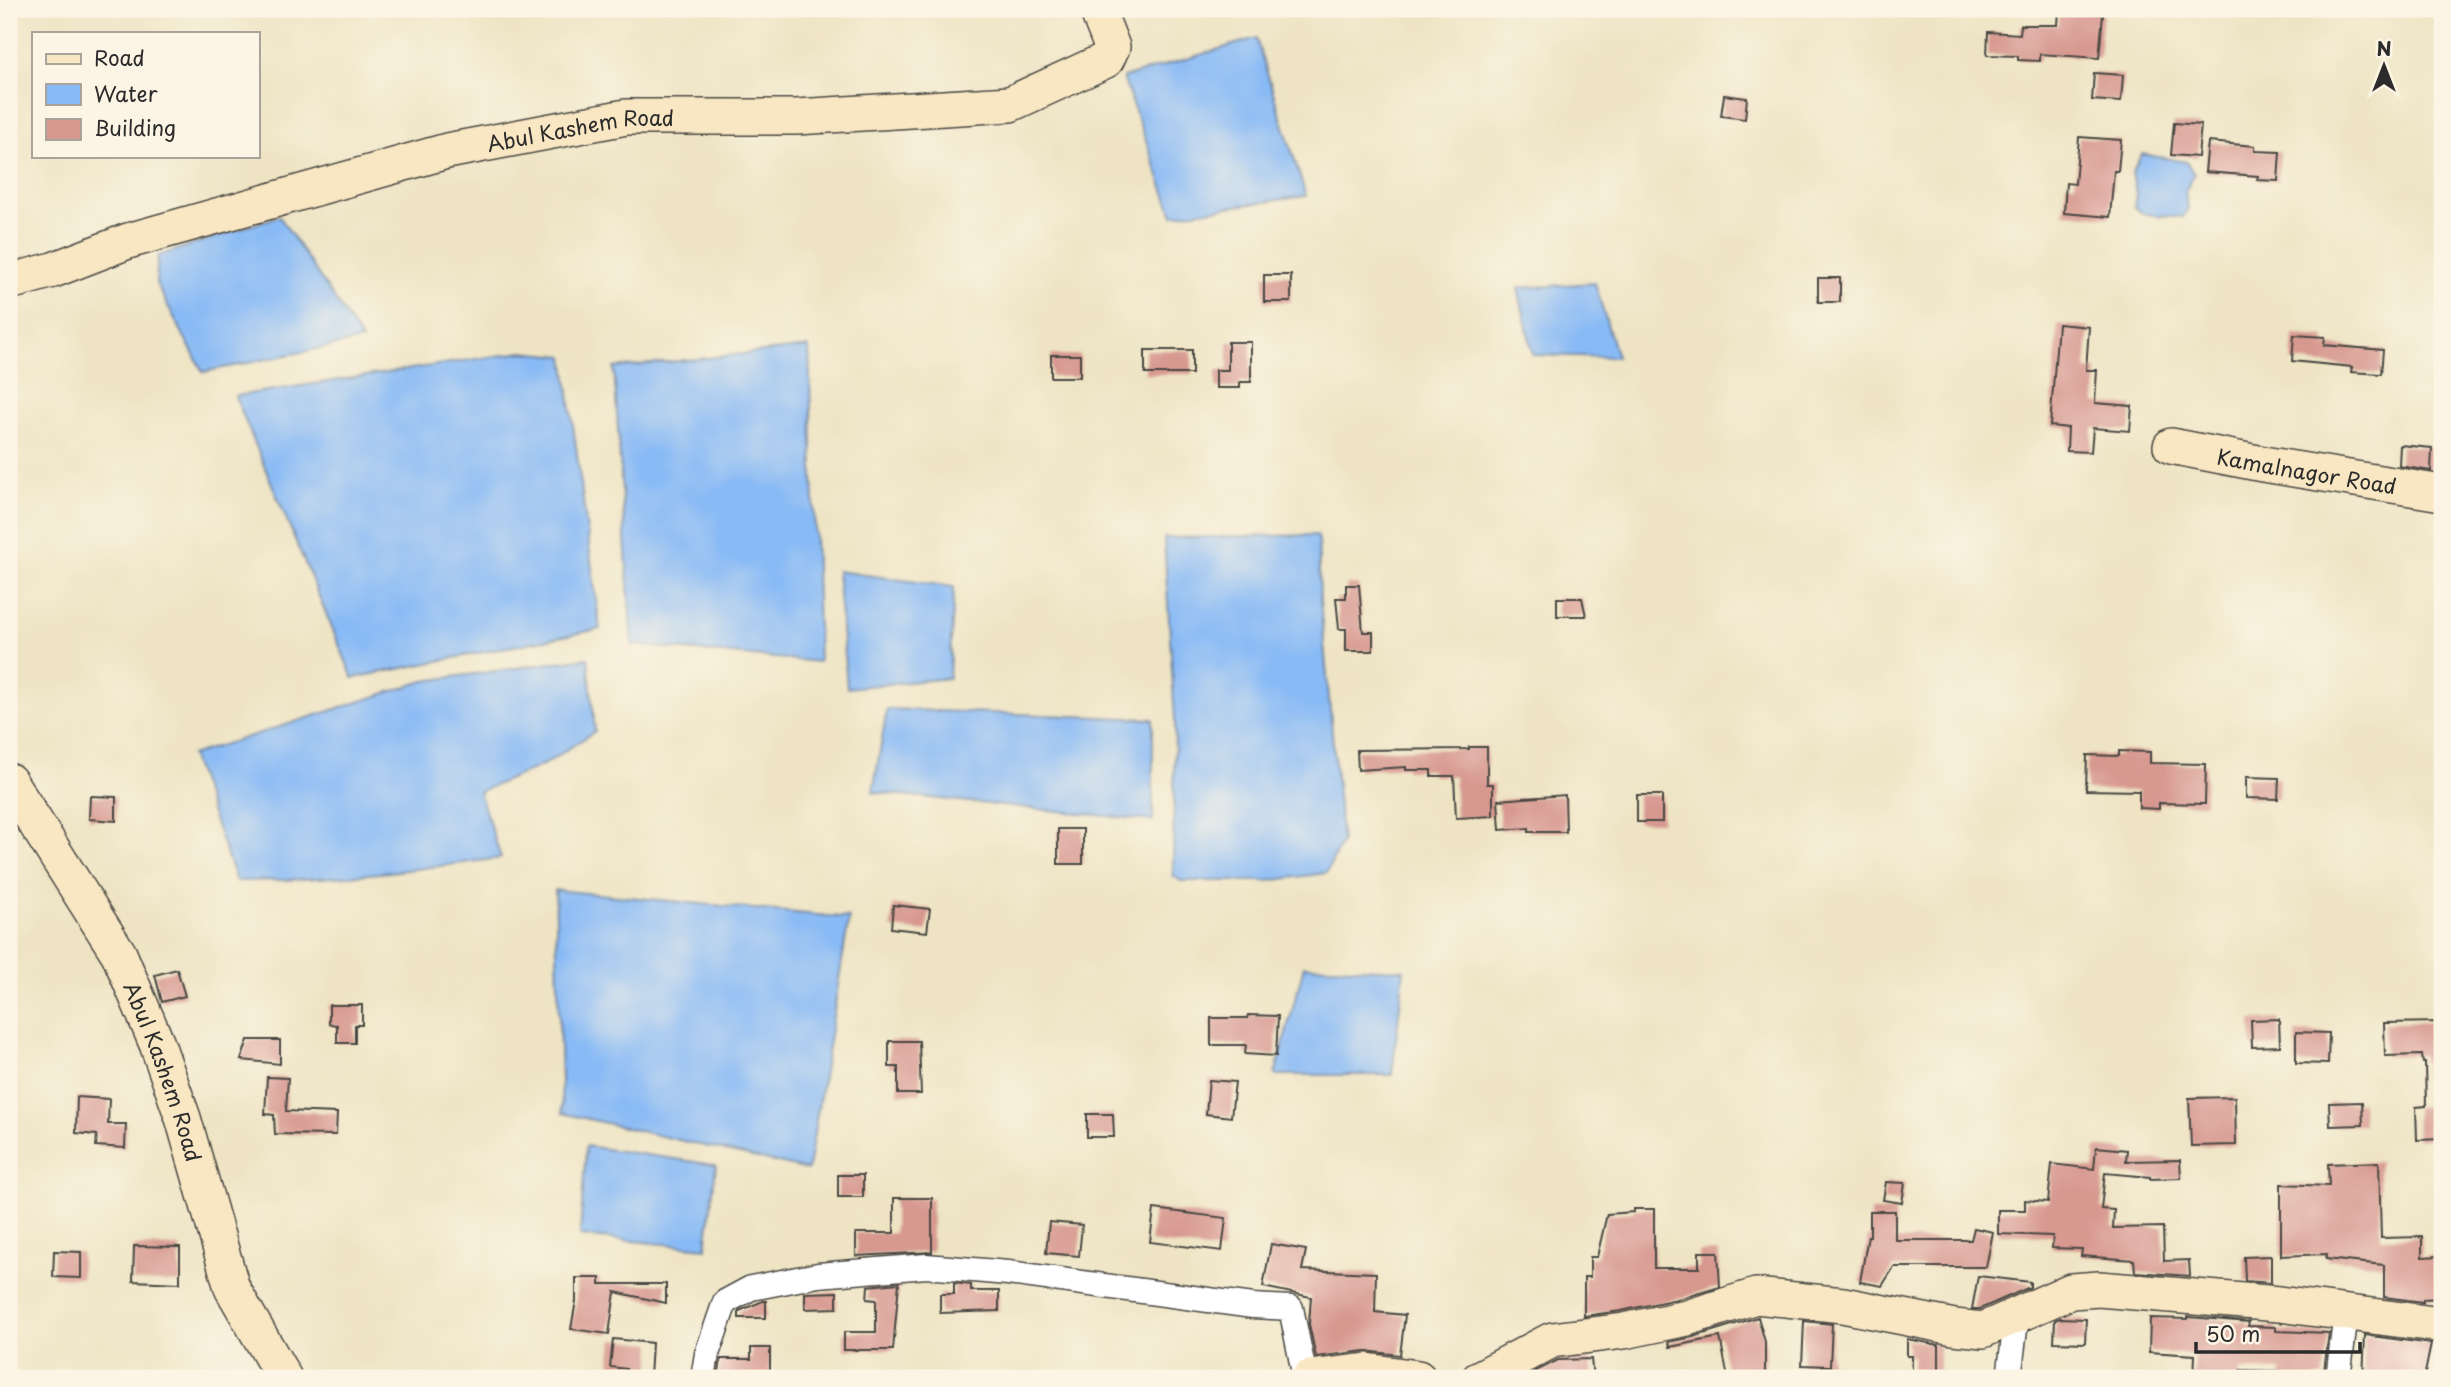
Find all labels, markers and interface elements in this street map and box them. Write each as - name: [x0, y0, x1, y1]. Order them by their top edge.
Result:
- legend: [32, 32, 259, 158]
- north arrow: [2350, 32, 2420, 102]
- text: N: [2376, 34, 2392, 62]
- text: Road: [94, 41, 145, 73]
- text: Water: [94, 77, 158, 109]
- street label: Abul Kashem Road: [484, 101, 674, 159]
- text: Building: [94, 111, 176, 143]
- street label: Kamalnagor Road: [2214, 439, 2399, 501]
- street label: Abul Kashem Road: [116, 977, 211, 1165]
- scale bar: [2196, 1310, 2360, 1354]
- text: 50 m: [2206, 1317, 2260, 1349]

